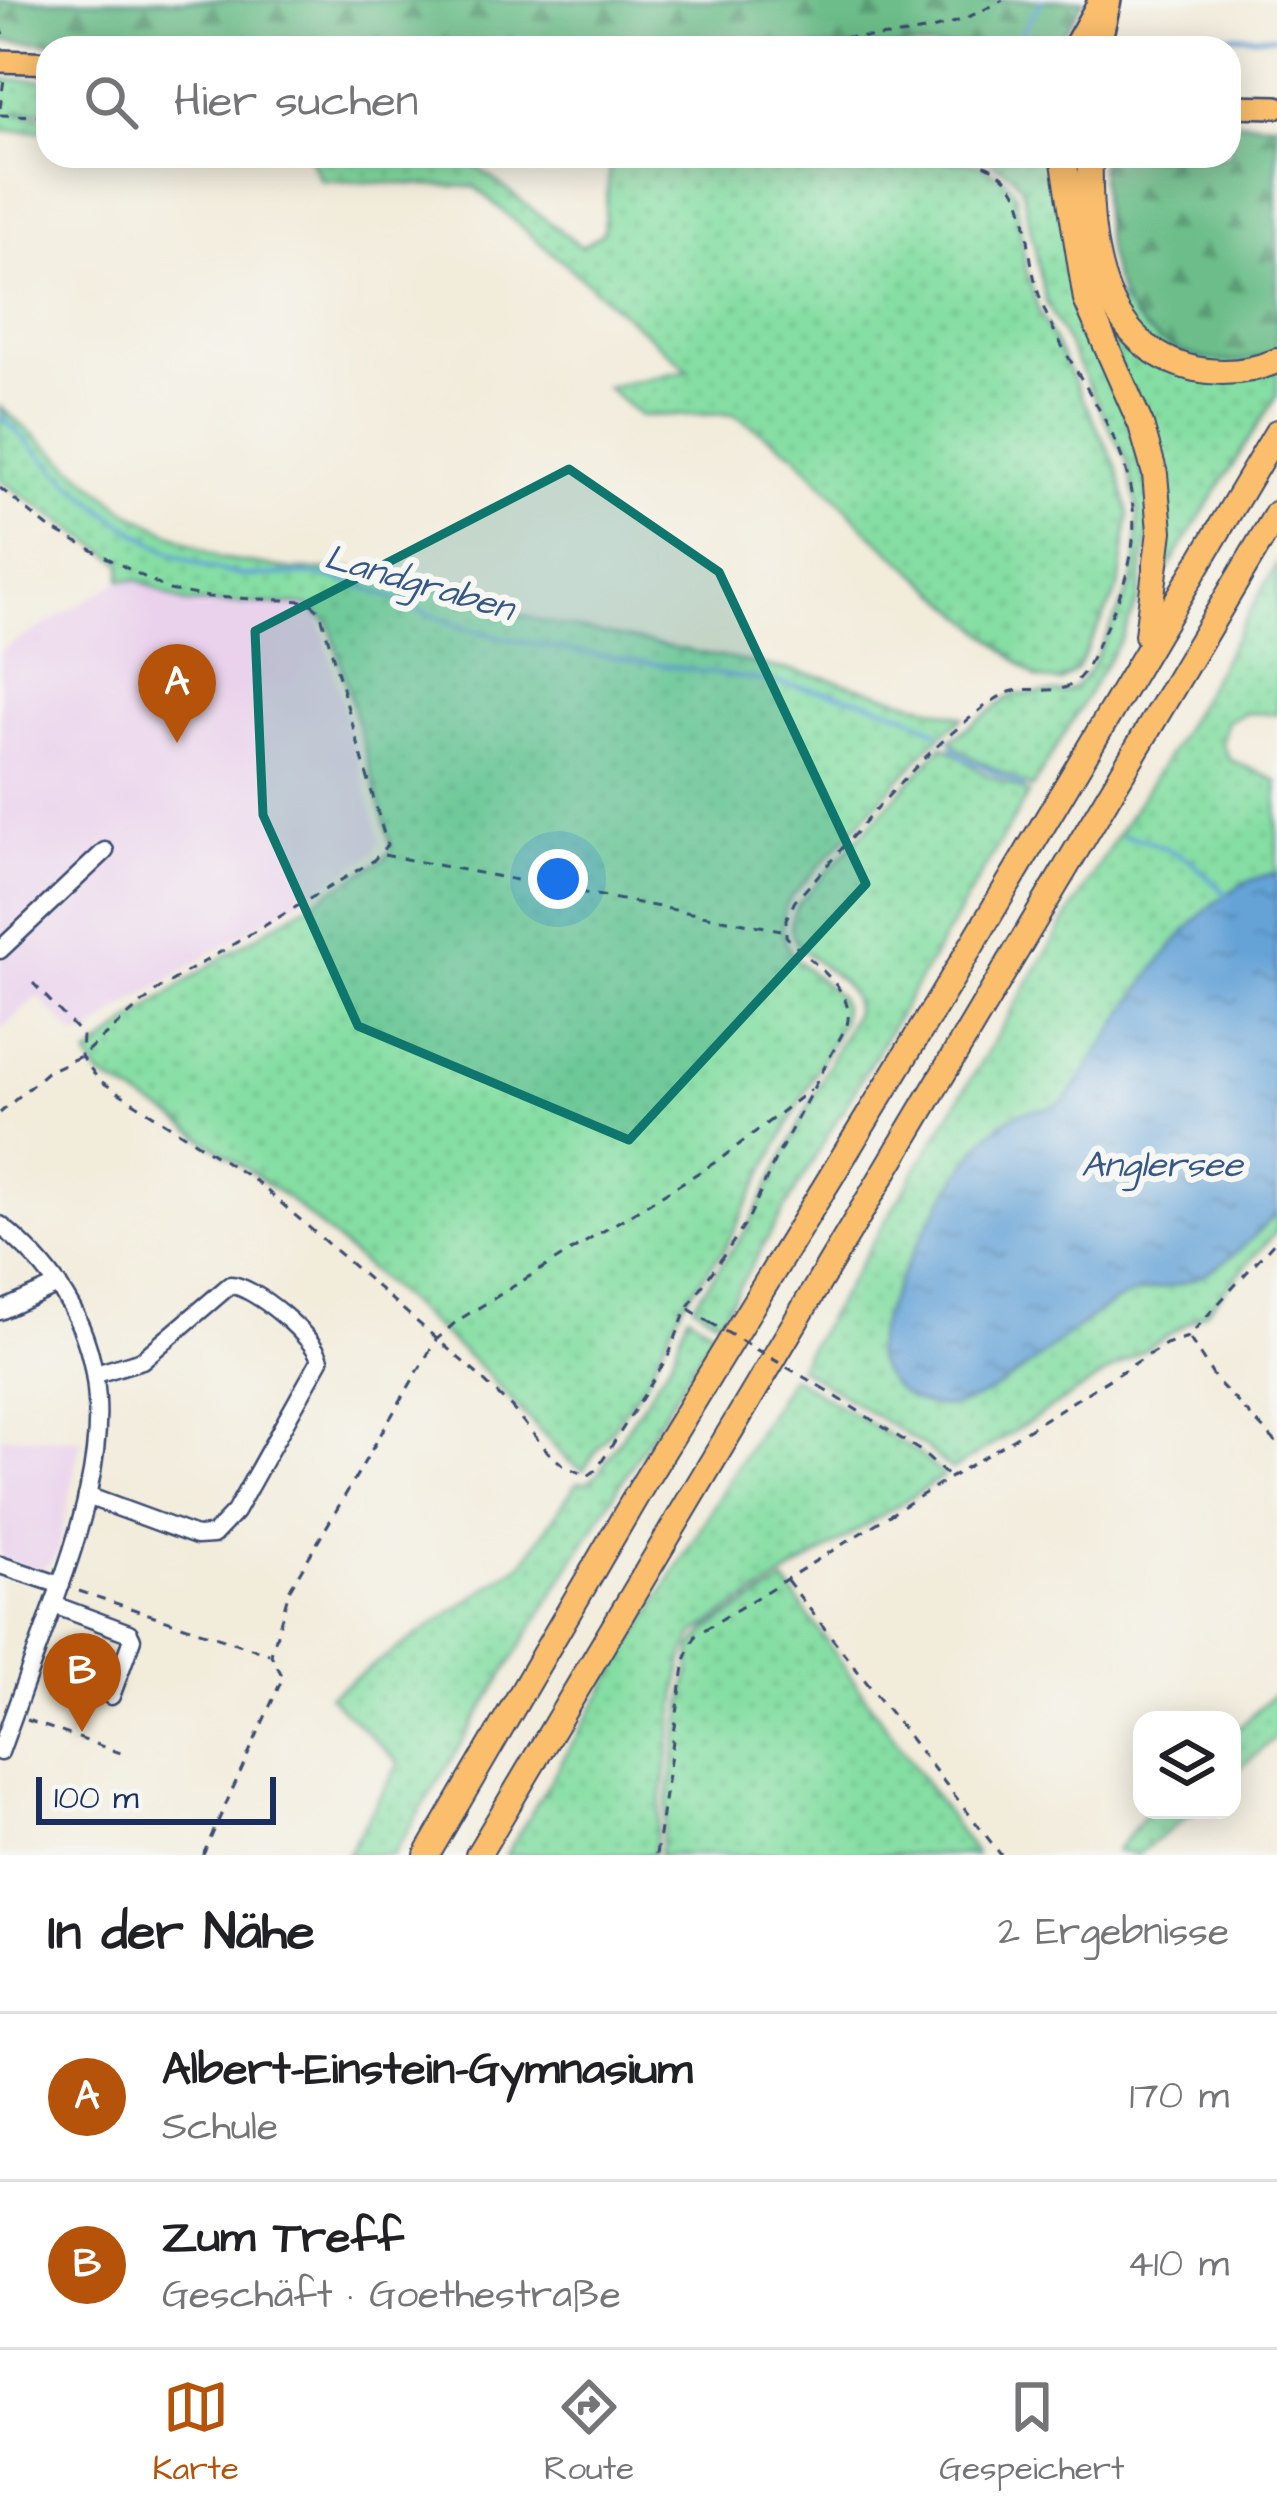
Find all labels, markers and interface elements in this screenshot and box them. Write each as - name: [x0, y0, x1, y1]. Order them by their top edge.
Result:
- search box: [36, 36, 1241, 168]
- icon: search: [78, 69, 144, 135]
- text: Hier suchen: [174, 71, 418, 133]
- water label: Landgraben: [319, 532, 523, 636]
- pin: A: [138, 644, 216, 743]
- your location: [528, 849, 588, 909]
- water label: Anglersee: [1081, 1140, 1244, 1192]
- pin: B: [43, 1633, 121, 1732]
- map controls: [1133, 1711, 1241, 1819]
- button: layers: [1133, 1711, 1241, 1819]
- scale bar: [36, 1771, 276, 1824]
- text: 100 m: [54, 1775, 139, 1821]
- text: In der Nähe: [48, 1898, 315, 1969]
- text: 2 Ergebnisse: [998, 1906, 1229, 1960]
- text: Albert-Einstein-Gymnasium: [162, 2039, 692, 2101]
- text: A: [75, 2070, 99, 2124]
- text: 170 m: [1129, 2070, 1229, 2124]
- text: Schule: [162, 2101, 278, 2155]
- text: Zum Treff: [162, 2207, 404, 2269]
- text: B: [73, 2238, 101, 2292]
- text: 410 m: [1127, 2238, 1229, 2292]
- text: Geschäft · Goethestraße: [162, 2269, 621, 2323]
- tab: Karte: [153, 2374, 239, 2492]
- tab: Route: [544, 2374, 634, 2492]
- tab: Gespeichert: [939, 2374, 1124, 2492]

